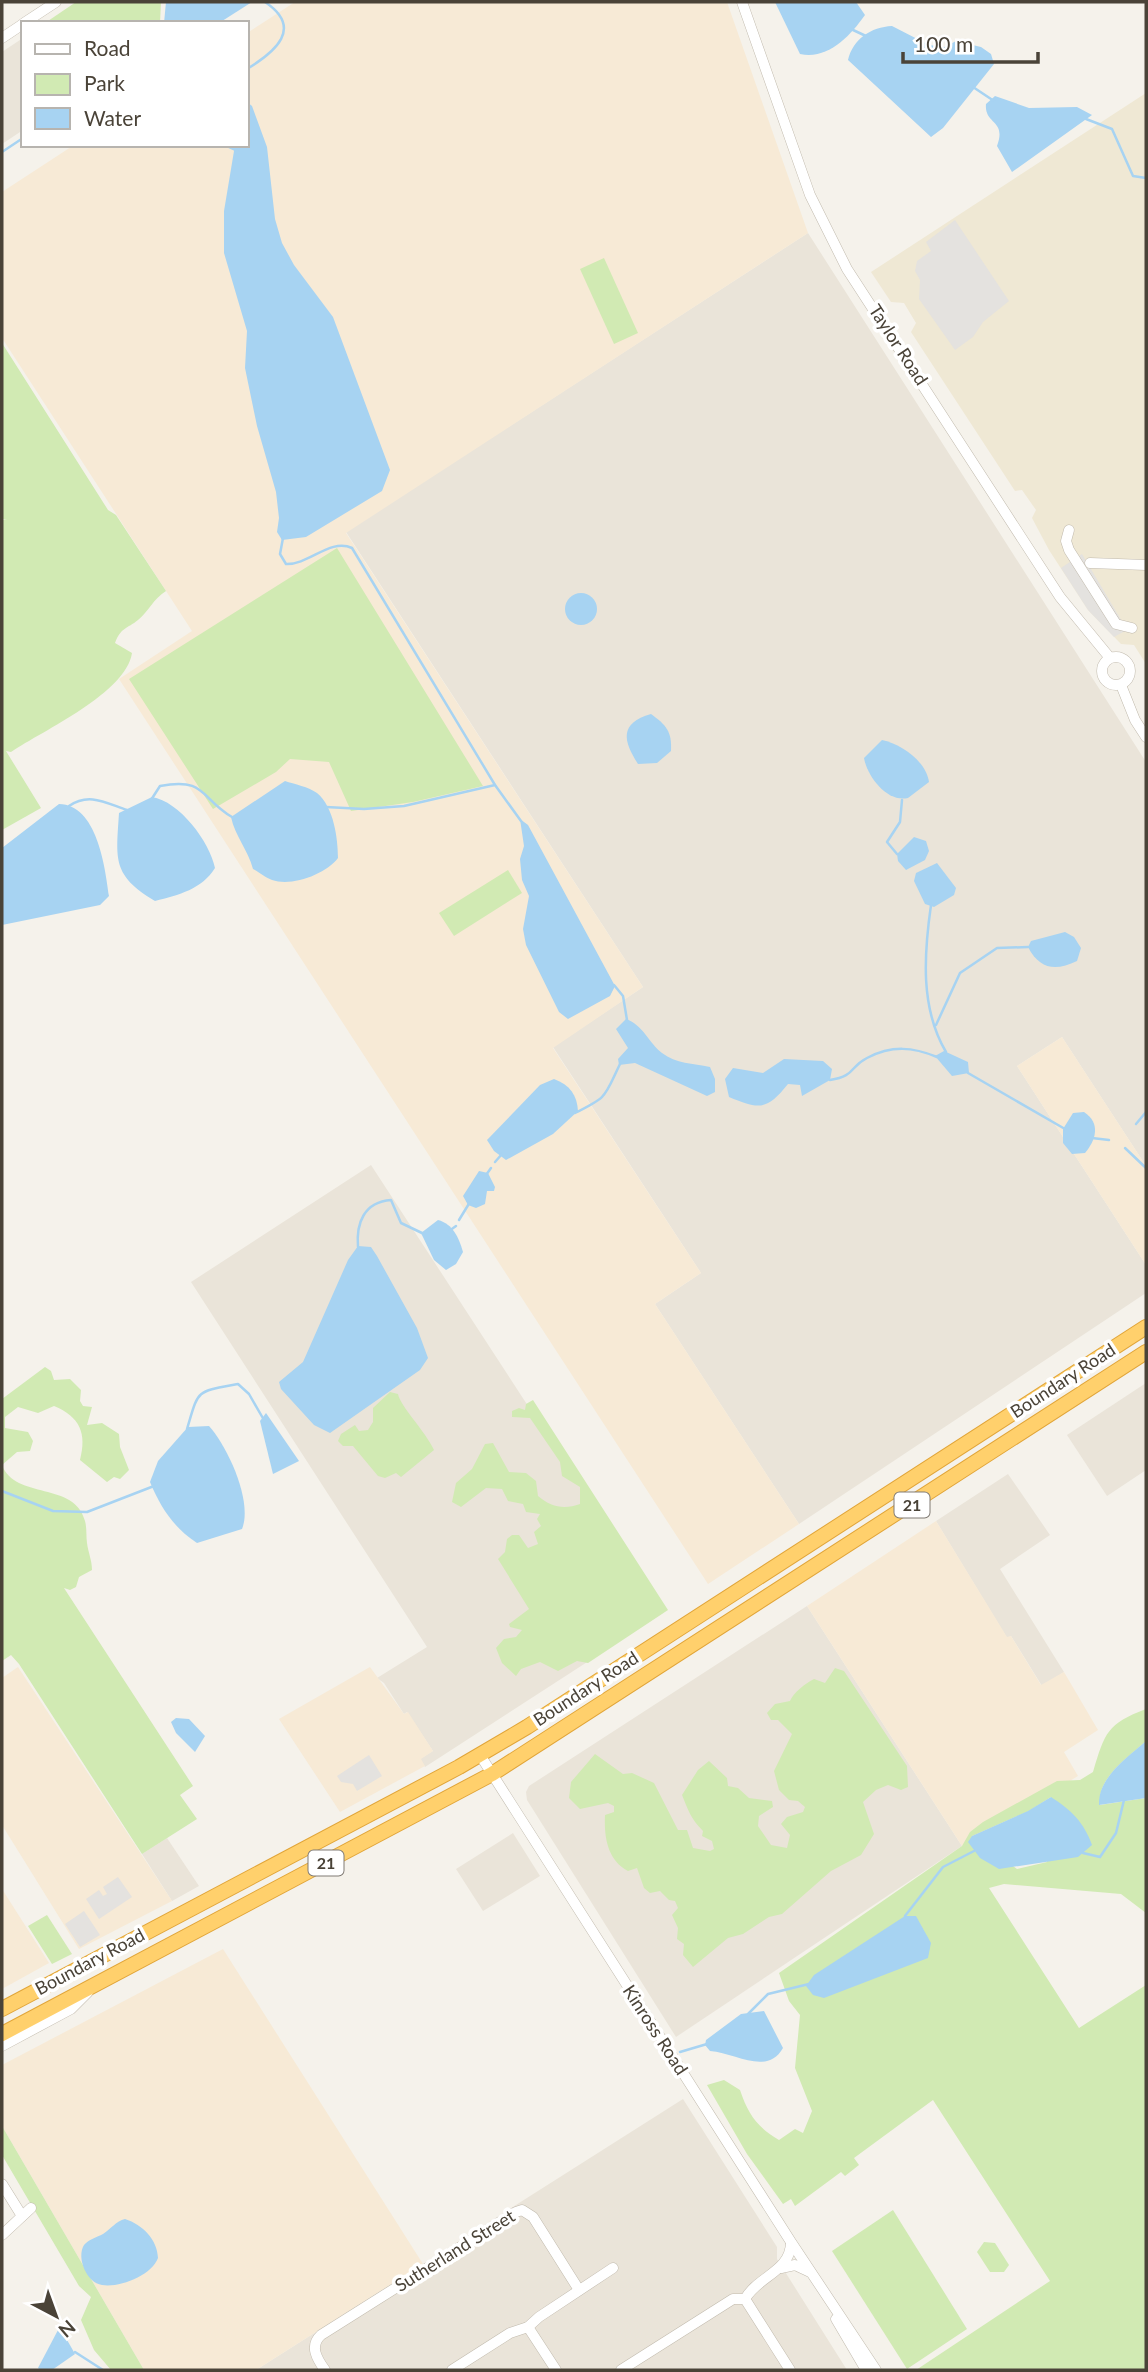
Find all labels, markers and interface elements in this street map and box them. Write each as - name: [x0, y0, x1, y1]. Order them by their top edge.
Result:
- legend: [21, 21, 248, 147]
- scale bar: [903, 21, 1038, 65]
- text: 100 m: [914, 31, 973, 56]
- text: Road: [84, 35, 131, 60]
- text: Park: [84, 70, 125, 95]
- text: Water: [84, 105, 141, 130]
- street label: Taylor Road: [865, 300, 933, 389]
- street label: Boundary Road: [1006, 1338, 1119, 1422]
- road number: 21: [894, 1492, 930, 1518]
- street label: Boundary Road: [529, 1646, 642, 1730]
- road number: 21: [308, 1851, 344, 1876]
- street label: Boundary Road: [31, 1923, 148, 1999]
- street label: Kinross Road: [619, 1980, 693, 2079]
- street label: Sutherland Street: [390, 2204, 519, 2296]
- north arrow: [21, 2281, 91, 2351]
- text: N: [54, 2316, 81, 2343]

